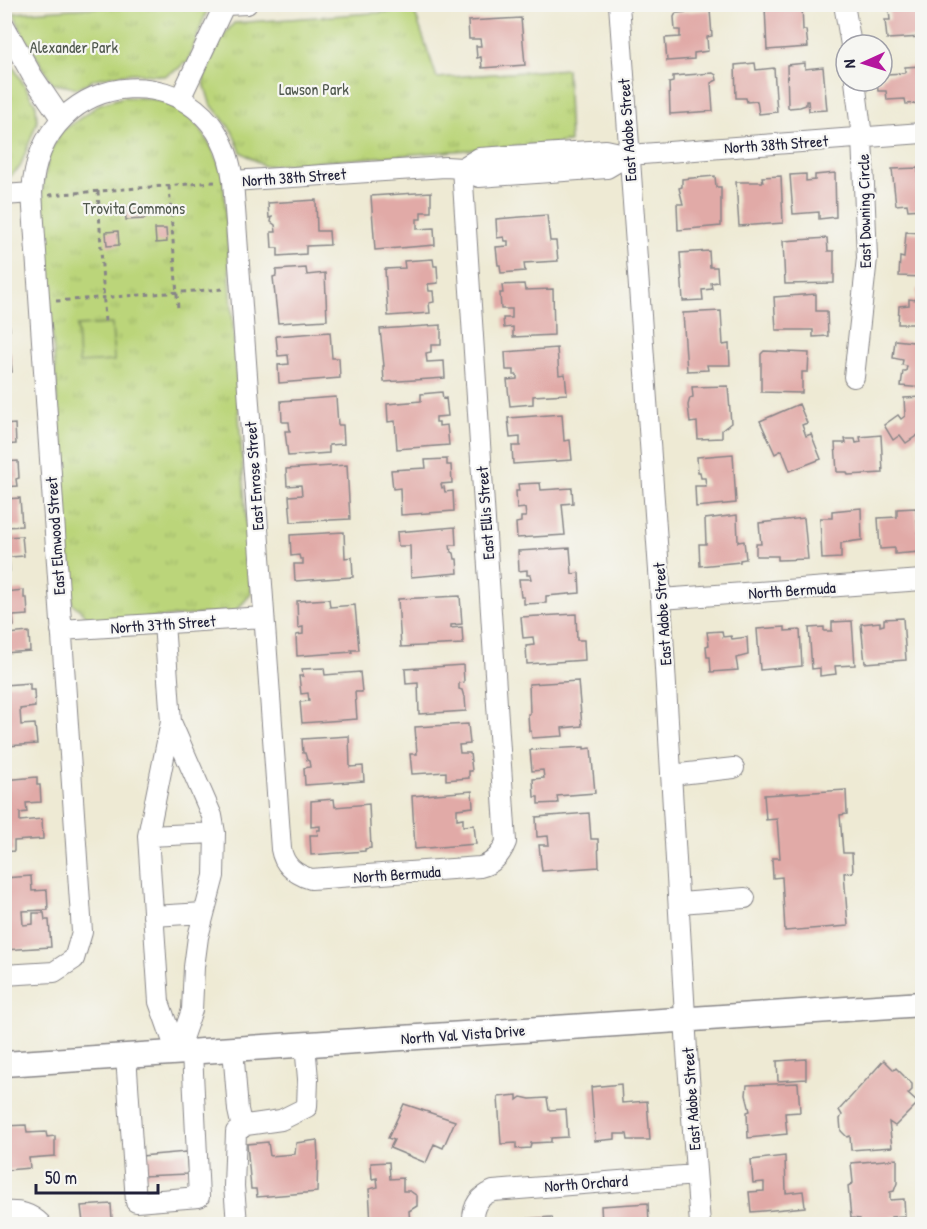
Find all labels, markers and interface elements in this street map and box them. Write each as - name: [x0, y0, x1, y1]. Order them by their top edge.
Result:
- north arrow: [834, 33, 894, 93]
- park label: Alexander Park: [30, 36, 119, 58]
- text: N: [838, 59, 860, 69]
- street label: East Adobe Street: [612, 77, 642, 182]
- park label: Lawson Park: [279, 78, 349, 100]
- street label: North 38th Street: [723, 129, 829, 159]
- street label: East Downing Circle: [852, 153, 876, 268]
- street label: North 38th Street: [241, 162, 347, 192]
- park label: Trovita Commons: [83, 197, 185, 219]
- street label: East Enrose Street: [239, 420, 269, 531]
- street label: East Ellis Street: [471, 465, 499, 560]
- street label: East Elmwood Street: [40, 476, 70, 596]
- street label: East Adobe Street: [647, 561, 677, 666]
- street label: North Bermuda: [748, 576, 836, 604]
- street label: North 37th Street: [110, 609, 217, 639]
- street label: North Bermuda: [353, 860, 441, 888]
- street label: North Val Vista Drive: [400, 1019, 527, 1049]
- street label: East Adobe Street: [676, 1046, 706, 1151]
- scale bar: [36, 1157, 158, 1195]
- text: 50 m: [45, 1165, 77, 1190]
- street label: North Orchard: [543, 1169, 629, 1197]

